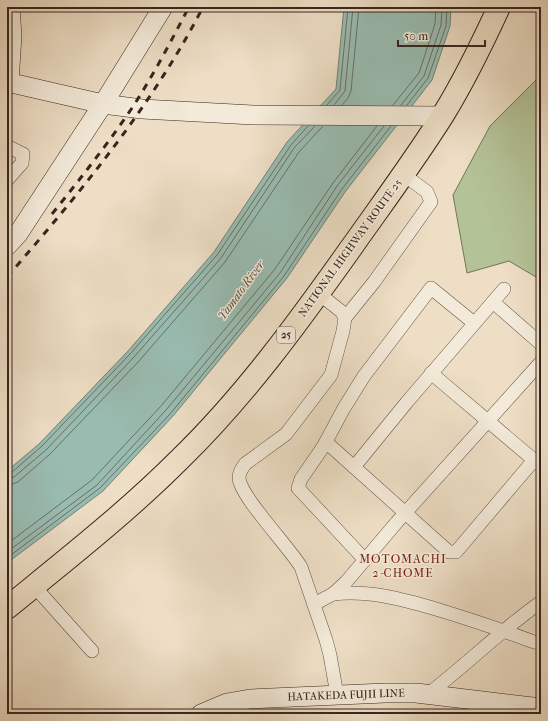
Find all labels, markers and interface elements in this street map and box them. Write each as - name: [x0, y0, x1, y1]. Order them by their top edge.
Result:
- scale bar: [398, 22, 485, 48]
- text: 50 m: [404, 29, 428, 43]
- street label: NATIONAL HIGHWAY ROUTE 25: [296, 176, 405, 319]
- water label: Yamato River: [215, 256, 268, 322]
- road number: 25: [277, 327, 295, 343]
- district label: MOTOMACHI 2-CHOME: [359, 552, 447, 580]
- street label: HATAKEDA FUJII LINE: [287, 686, 405, 704]

